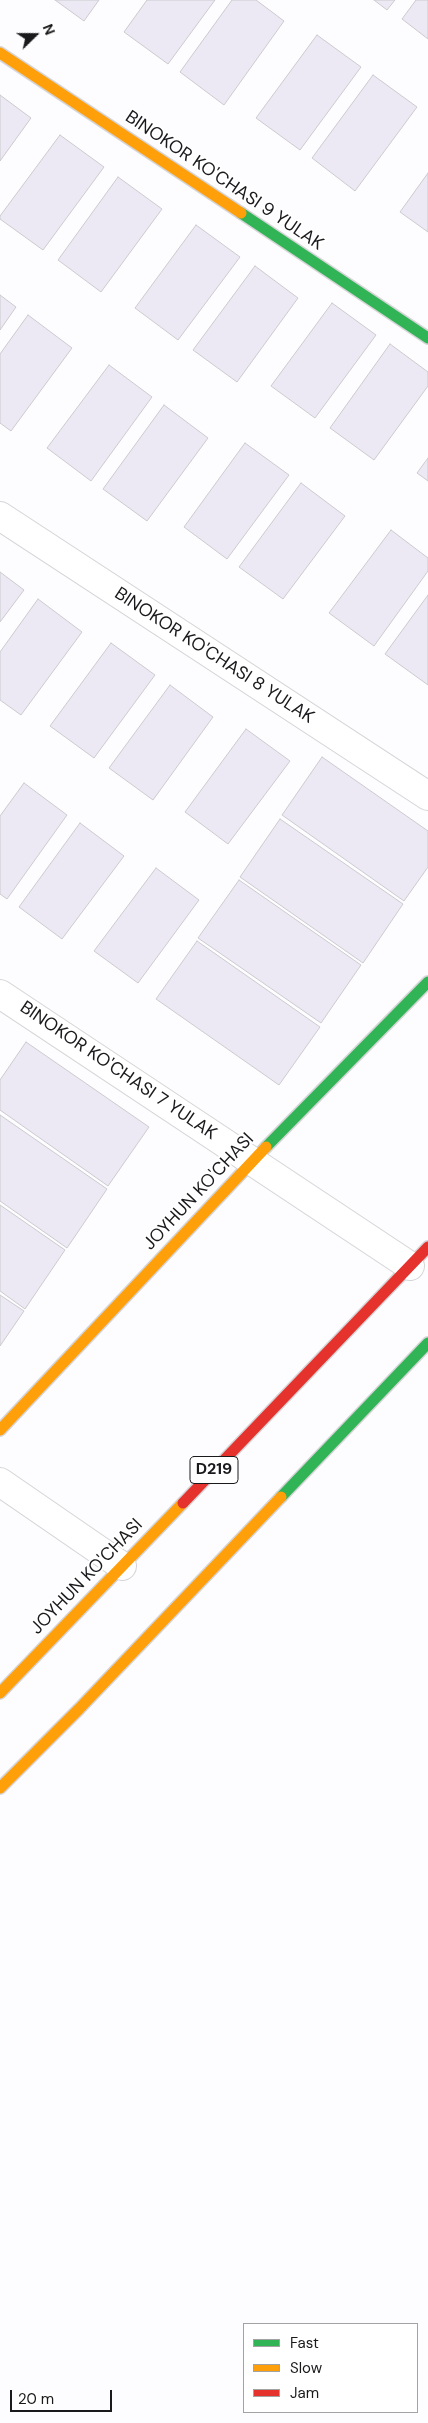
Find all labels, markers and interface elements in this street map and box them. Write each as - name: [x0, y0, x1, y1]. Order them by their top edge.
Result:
- north arrow: [10, 10, 60, 60]
- text: N: [39, 21, 59, 37]
- street label: BINOKOR KO'CHASI 9 YULAK: [121, 107, 327, 255]
- street label: BINOKOR KO'CHASI 8 YULAK: [110, 583, 318, 729]
- street label: BINOKOR KO'CHASI 7 YULAK: [16, 997, 220, 1145]
- street label: JOYHUN KO'CHASI: [139, 1129, 259, 1255]
- road number: D219: [190, 1456, 238, 1484]
- street label: JOYHUN KO'CHASI: [26, 1515, 148, 1639]
- legend: [243, 2323, 418, 2413]
- text: Fast: [290, 2333, 319, 2353]
- text: Slow: [290, 2358, 322, 2378]
- scale bar: [12, 2380, 115, 2412]
- text: Jam: [290, 2383, 319, 2403]
- text: 20 m: [18, 2389, 54, 2409]

